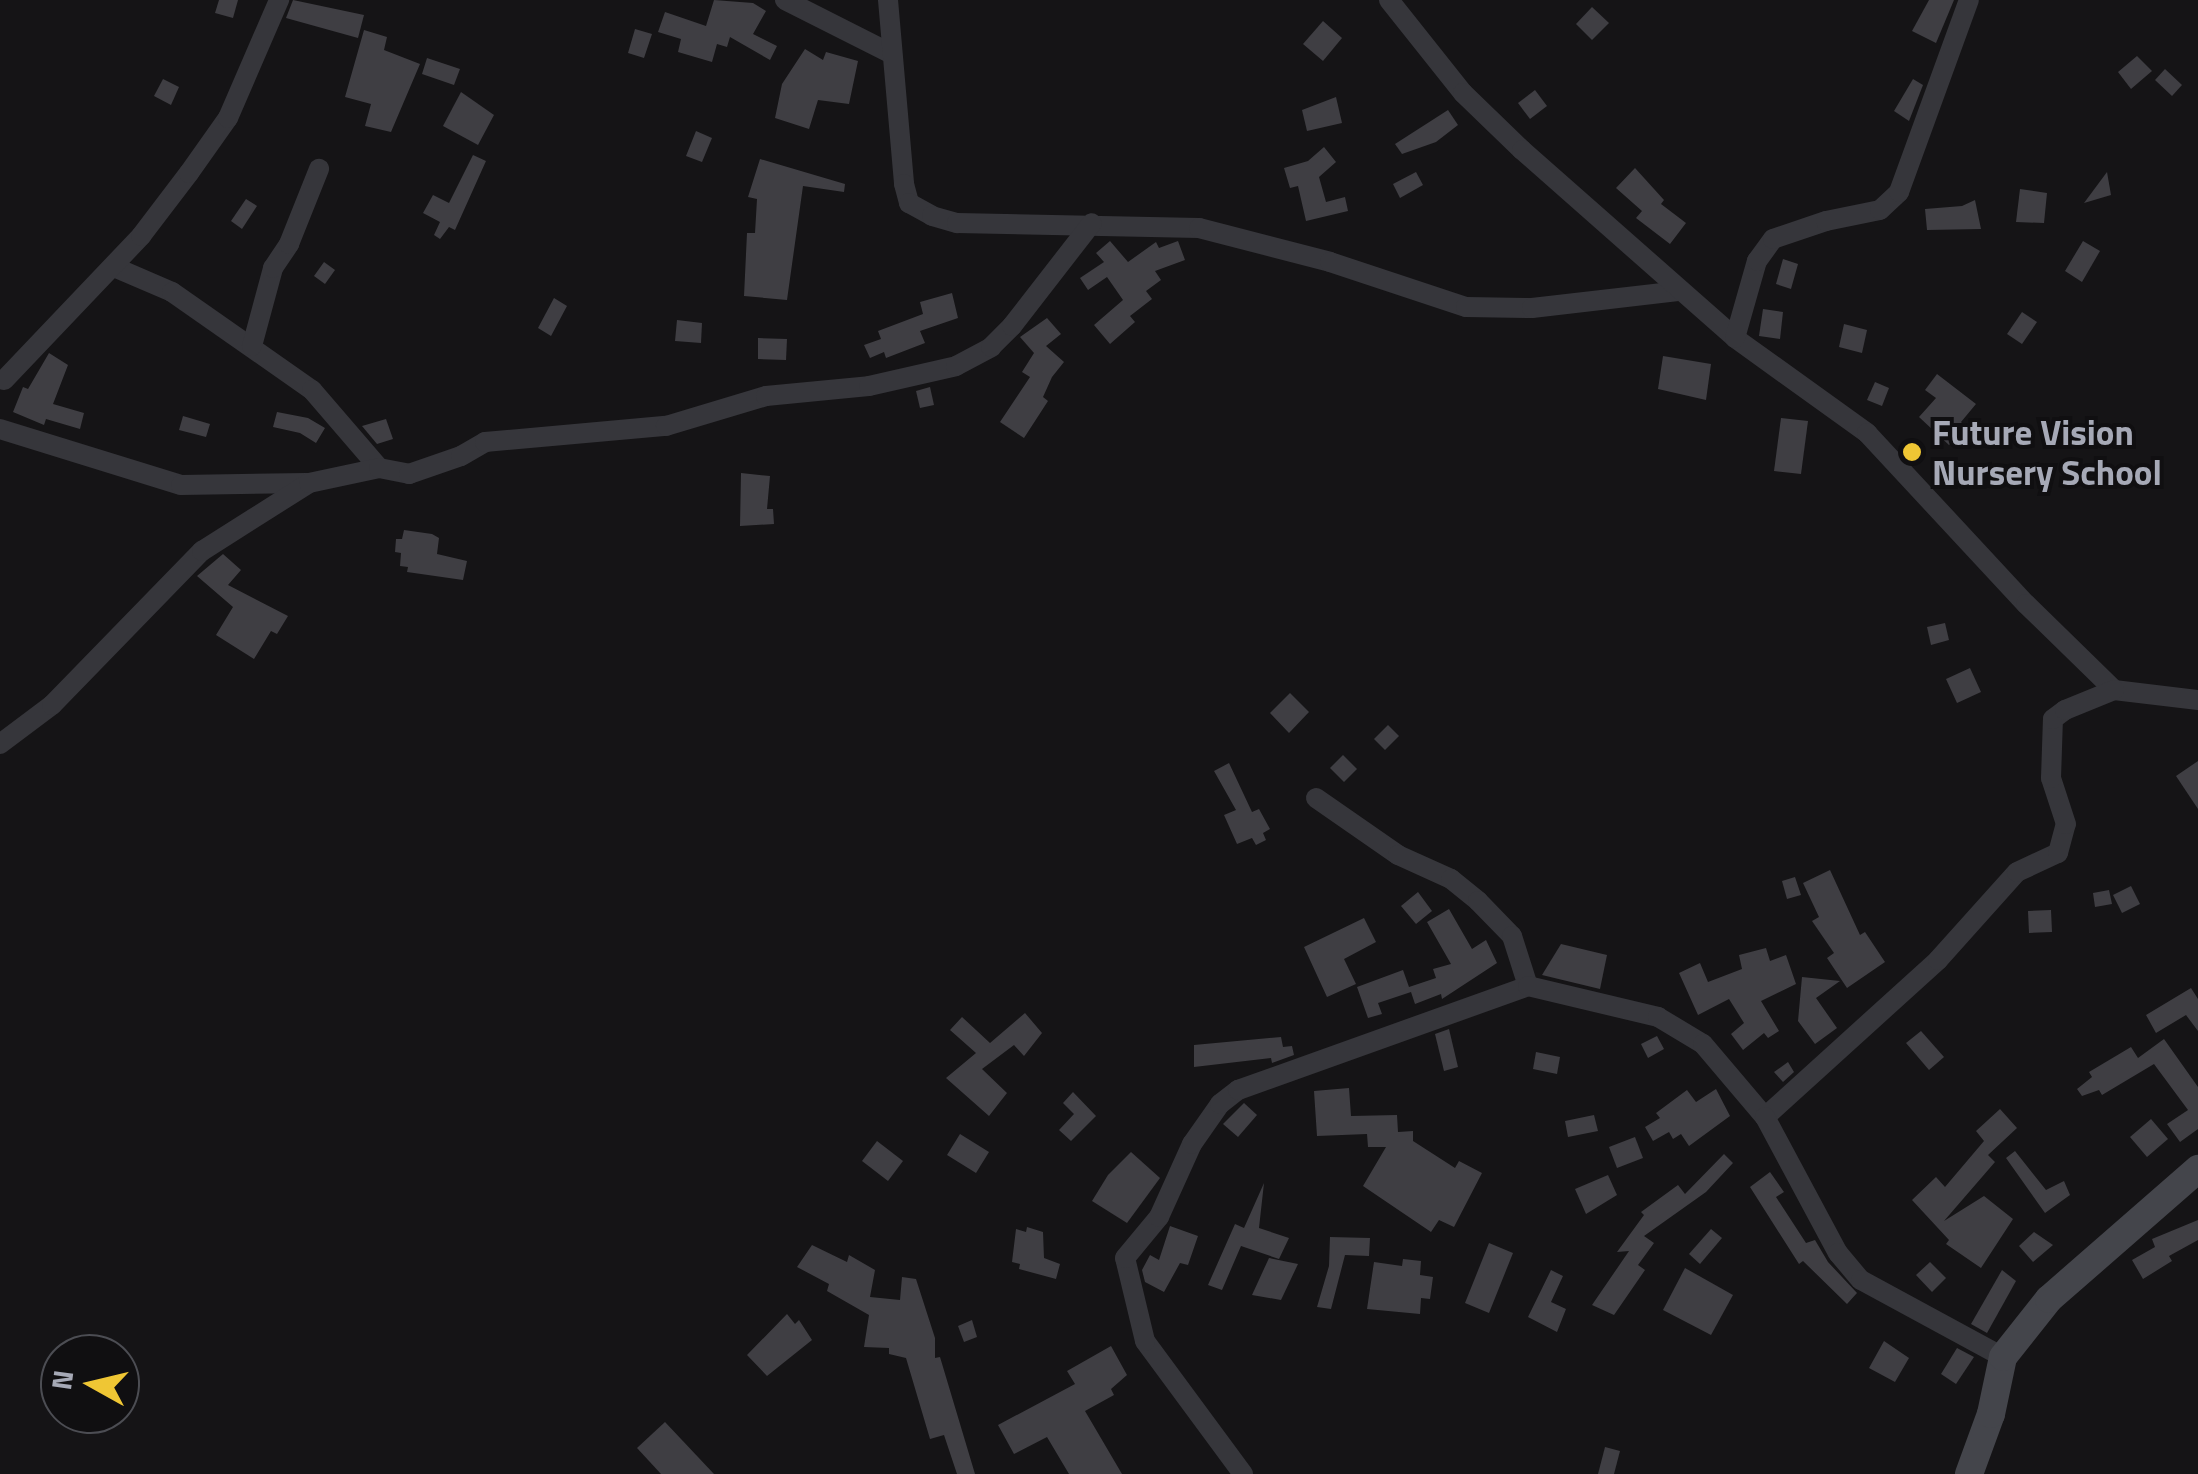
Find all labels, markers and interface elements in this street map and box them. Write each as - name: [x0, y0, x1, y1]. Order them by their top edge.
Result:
- place label: Future Vision Nursery School: [1932, 411, 2162, 493]
- marker: Future Vision Nursery School: [1901, 441, 1923, 463]
- north arrow: [40, 1334, 140, 1434]
- text: N: [39, 1367, 84, 1393]

